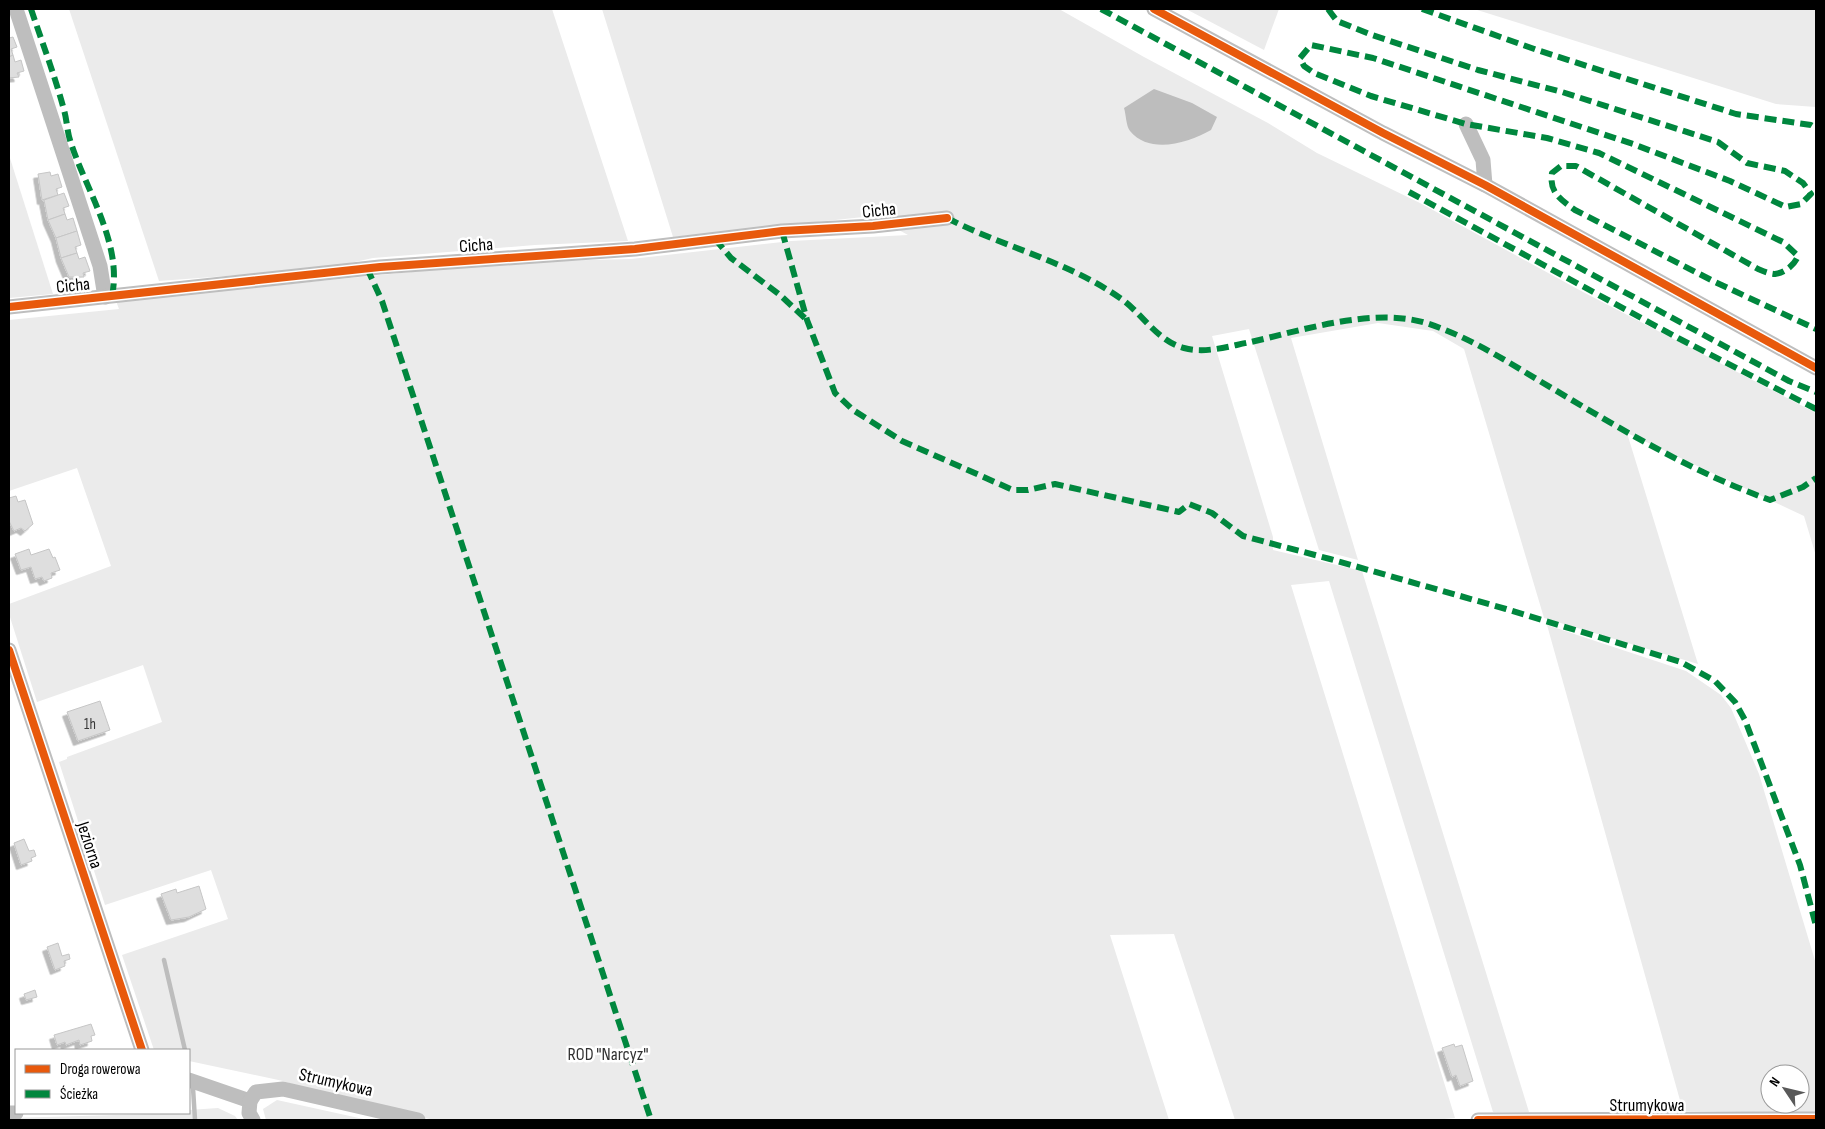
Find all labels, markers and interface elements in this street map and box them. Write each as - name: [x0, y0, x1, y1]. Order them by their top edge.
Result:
- street label: Cicha: [861, 198, 897, 223]
- street label: Cicha: [458, 234, 494, 257]
- street label: Cicha: [55, 273, 91, 298]
- house number: 1h: [84, 715, 96, 734]
- street label: Jeziorna: [72, 818, 107, 871]
- park label: ROD "Narcyz": [568, 1044, 648, 1065]
- legend: [15, 1049, 190, 1114]
- text: Droga rowerowa: [60, 1060, 141, 1079]
- street label: Strumykowa: [297, 1064, 375, 1101]
- north arrow: [1760, 1064, 1810, 1114]
- text: N: [1766, 1074, 1784, 1090]
- text: Ścieżka: [60, 1085, 98, 1104]
- street label: Strumykowa: [1609, 1095, 1685, 1116]

